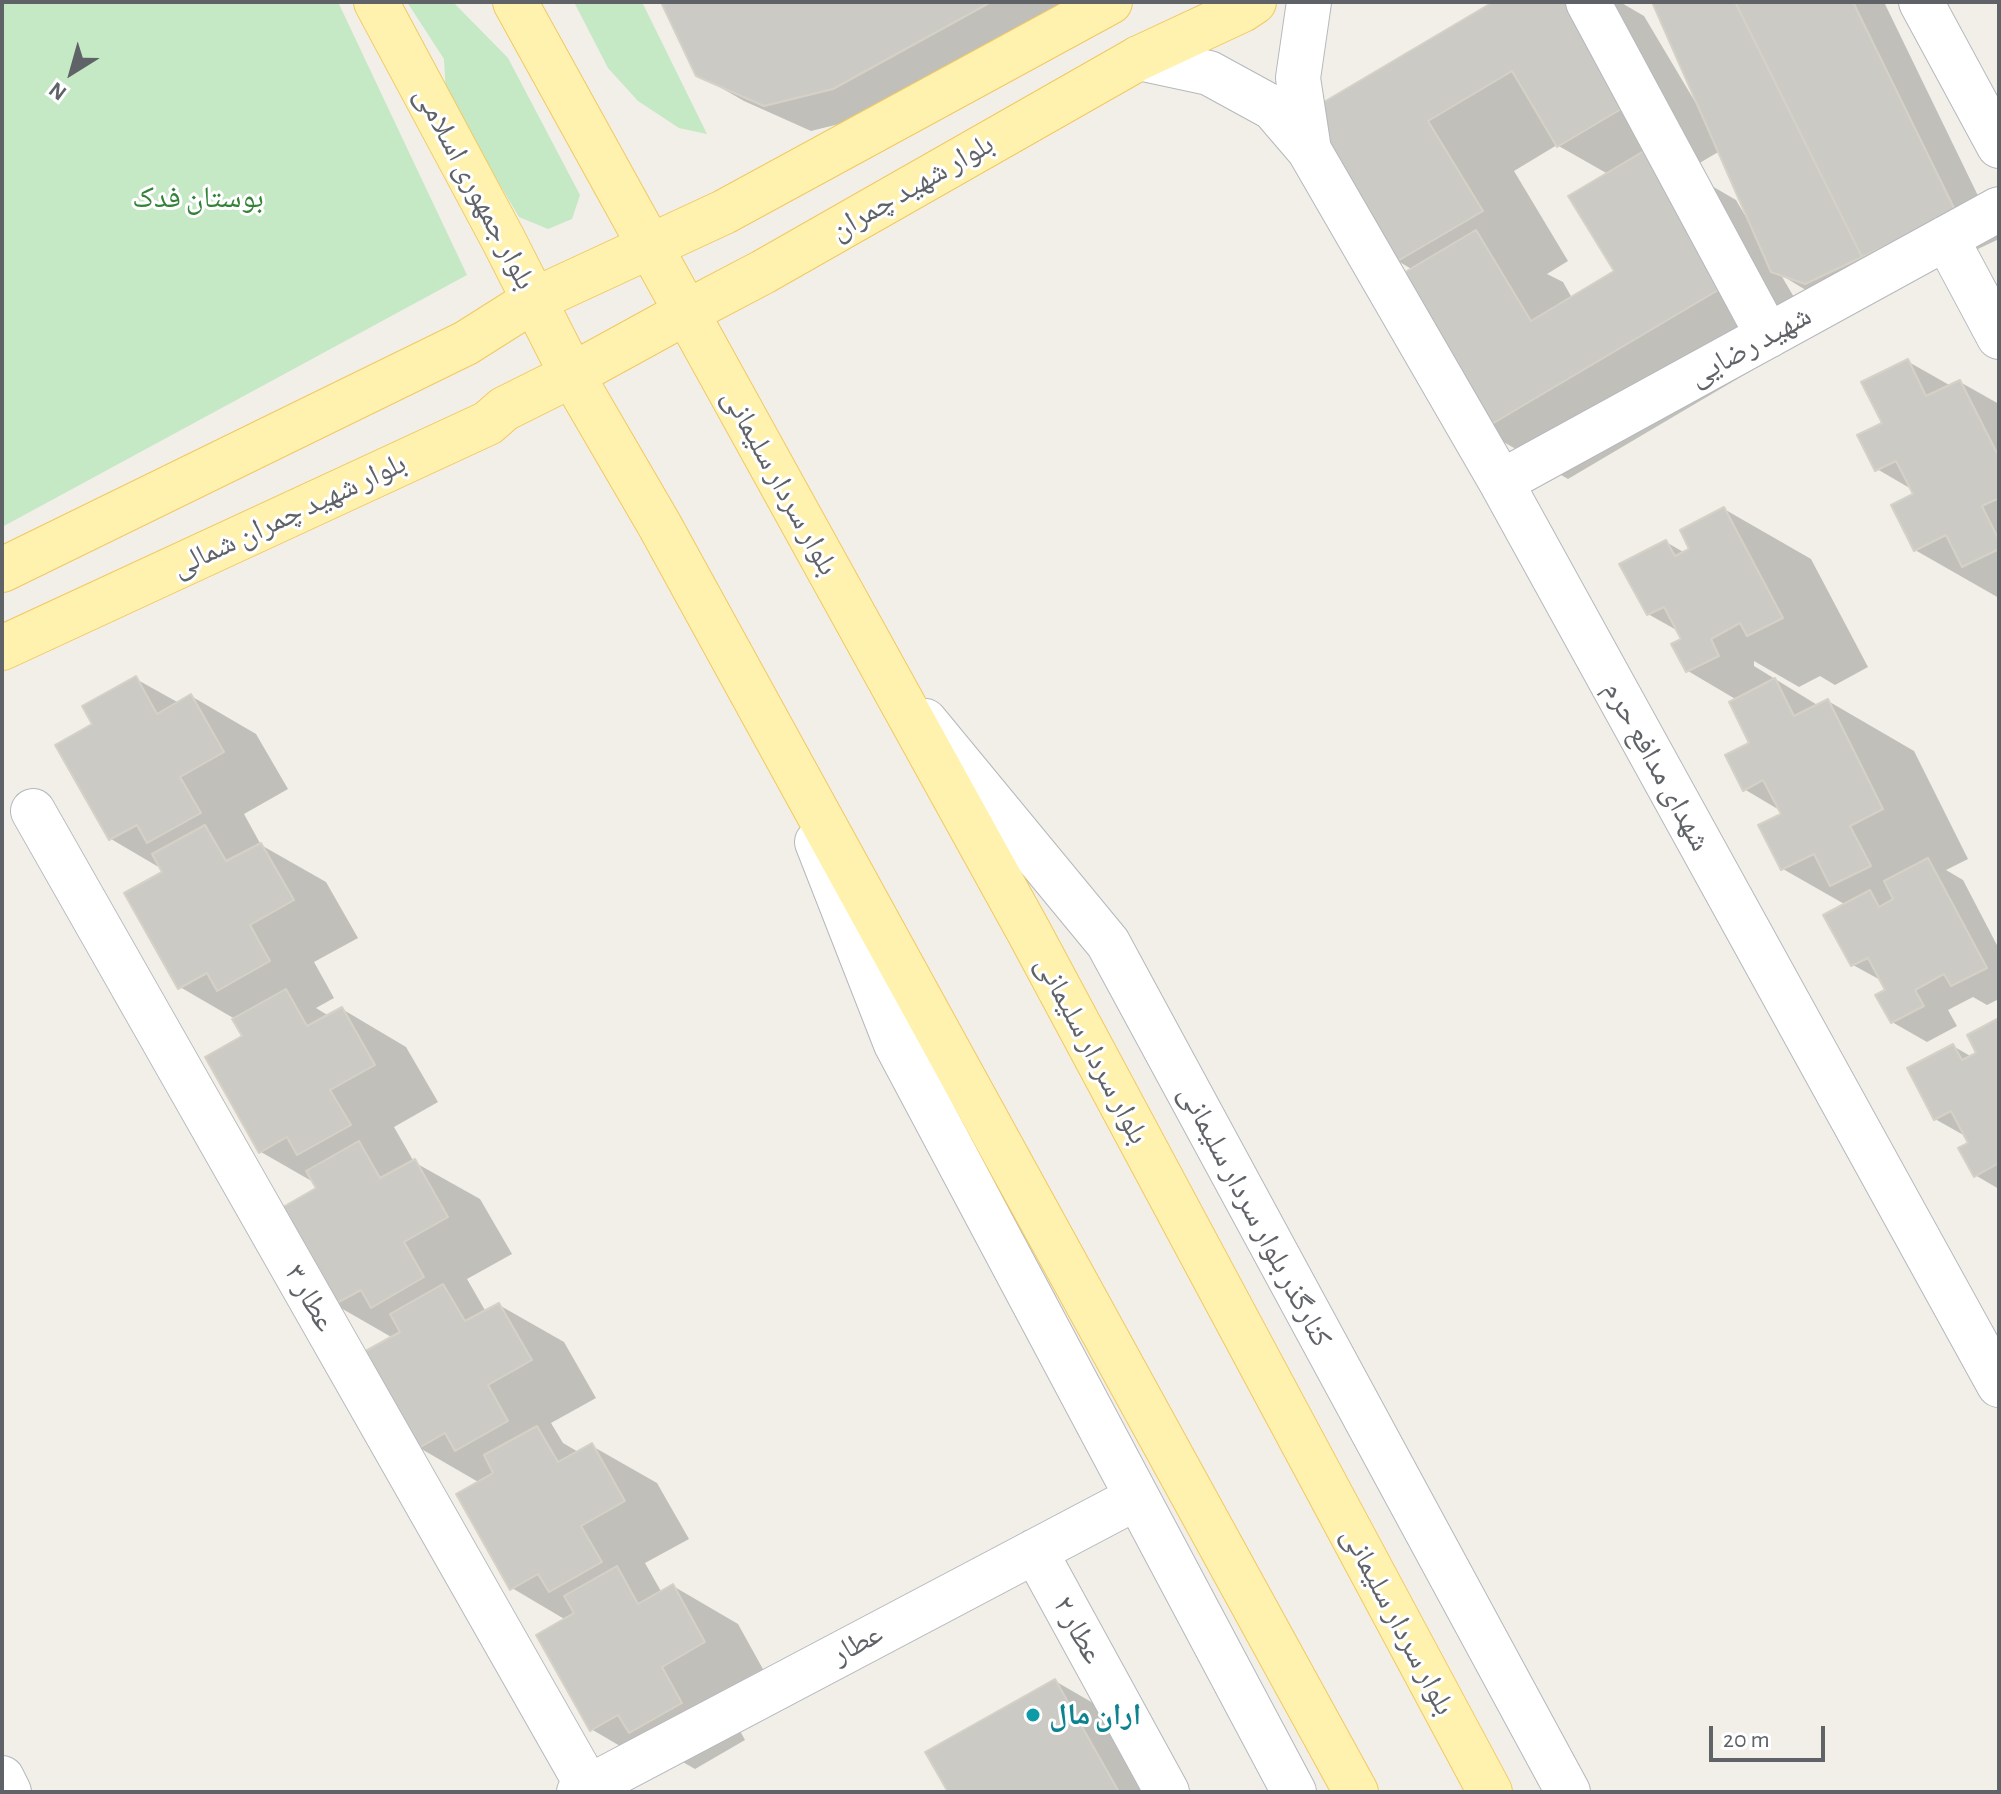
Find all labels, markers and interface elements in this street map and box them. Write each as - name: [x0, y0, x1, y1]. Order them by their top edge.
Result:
- north arrow: [32, 32, 112, 112]
- text: N: [45, 78, 70, 105]
- street label: بلوار جمهوری اسلامی: [406, 80, 544, 296]
- street label: بلوار شهید چمران: [824, 126, 1000, 248]
- park label: بوستان فدک: [132, 180, 264, 216]
- street label: شهید رضایی: [1682, 298, 1818, 394]
- street label: بلوار سردار سلیمانی: [714, 382, 846, 582]
- street label: بلوار شهید چمران شمالی: [166, 445, 412, 585]
- street label: شهدای مدافع حرم: [1595, 675, 1719, 857]
- street label: بلوار سردار سلیمانی: [1027, 950, 1157, 1150]
- street label: کنارگذر بلوار سردار سلیمانی: [1171, 1079, 1339, 1353]
- street label: عطار ۳: [277, 1258, 343, 1338]
- street label: بلوار سردار سلیمانی: [1333, 1521, 1463, 1721]
- street label: عطار ۲: [1045, 1590, 1111, 1670]
- street label: عطار: [825, 1616, 889, 1672]
- place label: اران مال: [1049, 1697, 1141, 1733]
- marker: اران مال: [1024, 1706, 1042, 1724]
- scale bar: [1713, 1710, 1829, 1760]
- text: 20 m: [1723, 1728, 1770, 1752]

